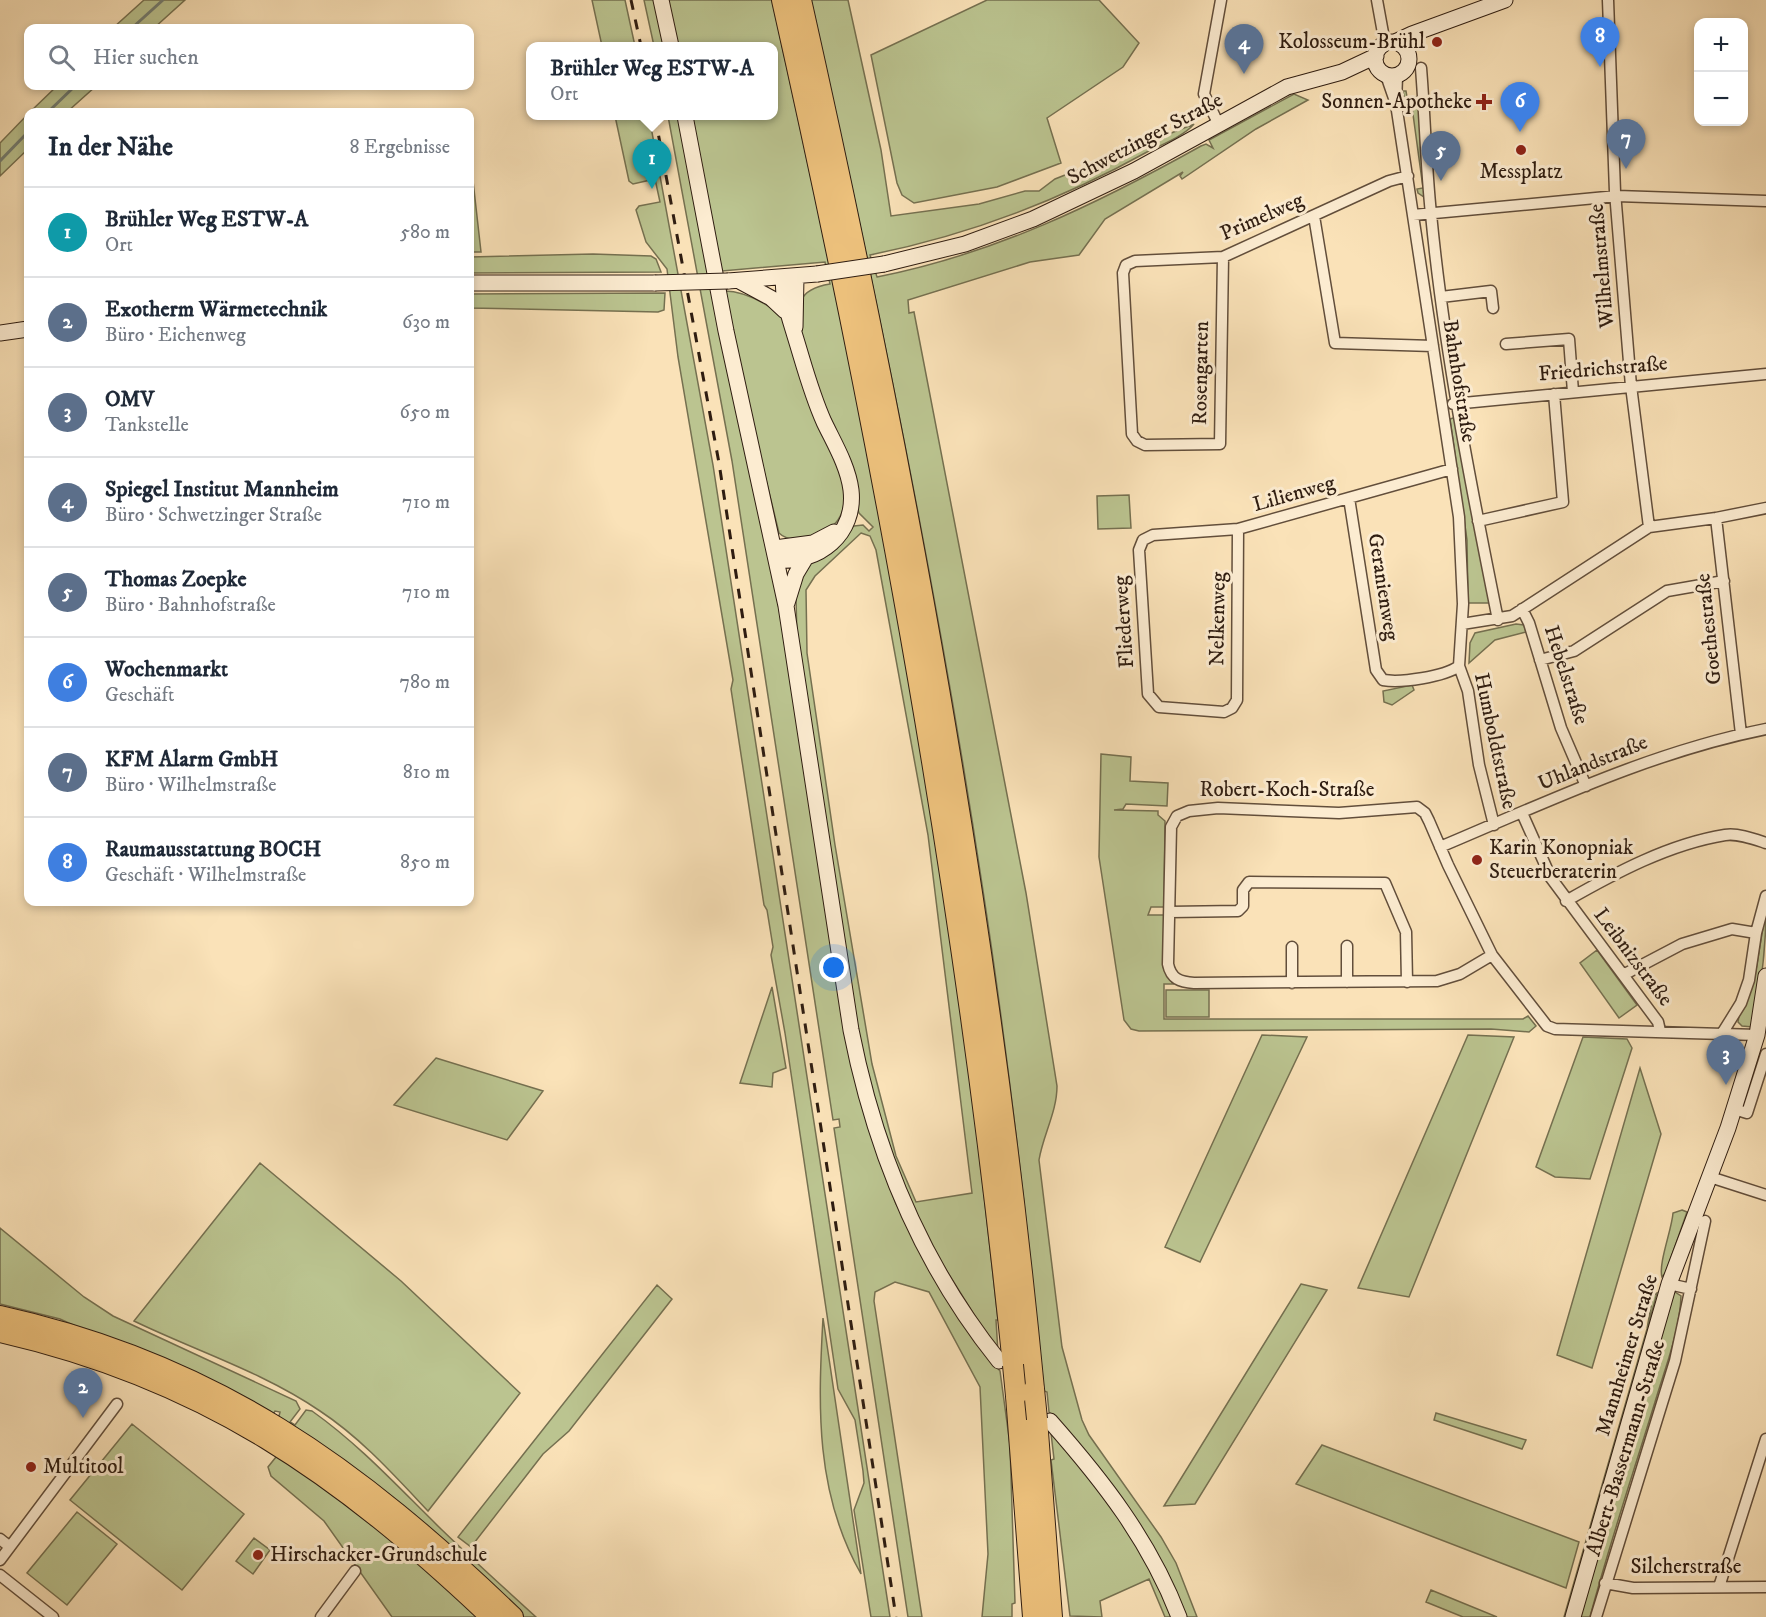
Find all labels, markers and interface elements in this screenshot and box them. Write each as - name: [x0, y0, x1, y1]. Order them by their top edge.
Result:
- pin: 8: [1580, 17, 1620, 67]
- map controls: [1694, 18, 1748, 126]
- button: +: [1694, 18, 1748, 72]
- search box: [24, 24, 474, 90]
- pin: 4: [1224, 25, 1264, 74]
- place label: Kolosseum-Brühl: [1278, 29, 1426, 55]
- marker: Kolosseum-Brühl: [1430, 35, 1444, 49]
- icon: search: [45, 41, 78, 74]
- popup: [526, 42, 778, 120]
- text: Hier suchen: [93, 44, 199, 71]
- text: Brühler Weg ESTW-A: [550, 55, 754, 82]
- button: −: [1694, 72, 1748, 126]
- text: Ort: [550, 82, 578, 107]
- pin: 6: [1500, 82, 1540, 132]
- street label: Schwetzinger Straße: [1063, 87, 1227, 191]
- place label: Sonnen-Apotheke: [1321, 89, 1472, 115]
- marker: Sonnen-Apotheke: [1477, 95, 1491, 109]
- pin: 7: [1606, 120, 1646, 169]
- text: In der Nähe: [48, 131, 173, 164]
- pin: 5: [1422, 132, 1460, 181]
- text: 8 Ergebnisse: [350, 135, 450, 160]
- pin: 1: [632, 140, 672, 189]
- marker: Messplatz: [1514, 143, 1528, 157]
- place label: Messplatz: [1479, 159, 1563, 185]
- street label: Primelweg: [1216, 187, 1308, 247]
- street label: Wilhelmstraße: [1584, 203, 1620, 330]
- text: Brühler Weg ESTW-A: [105, 206, 308, 233]
- text: 1: [64, 220, 71, 245]
- text: 580 m: [400, 220, 450, 245]
- text: Ort: [105, 233, 133, 258]
- text: Exotherm Wärmetechnik: [105, 296, 328, 323]
- text: 2: [63, 310, 72, 335]
- text: 630 m: [402, 310, 450, 335]
- street label: Bahnhofstraße: [1436, 318, 1482, 444]
- street label: Rosengarten: [1187, 321, 1215, 425]
- text: Büro · Eichenweg: [105, 323, 246, 348]
- street label: Friedrichstraße: [1537, 350, 1669, 388]
- text: OMV: [105, 386, 154, 413]
- text: 3: [64, 400, 71, 425]
- text: 650 m: [400, 400, 450, 425]
- text: Tankstelle: [105, 413, 189, 438]
- street label: Lilienweg: [1250, 470, 1339, 518]
- text: Spiegel Institut Mannheim: [105, 476, 339, 503]
- text: 4: [62, 490, 73, 515]
- text: 710 m: [402, 490, 450, 515]
- text: Büro · Schwetzinger Straße: [105, 503, 322, 528]
- street label: Geranienweg: [1362, 531, 1404, 643]
- text: Thomas Zoepke: [105, 566, 247, 593]
- street label: Nelkenweg: [1204, 571, 1232, 666]
- street label: Goethestraße: [1690, 572, 1728, 686]
- street label: Fliederweg: [1108, 574, 1140, 669]
- text: 5: [63, 580, 72, 605]
- text: 710 m: [402, 580, 450, 605]
- text: Büro · Bahnhofstraße: [105, 593, 276, 618]
- street label: Hebelstraße: [1538, 622, 1594, 728]
- text: Wochenmarkt: [105, 656, 228, 683]
- text: 6: [62, 670, 73, 695]
- text: 780 m: [399, 670, 450, 695]
- street label: Humboldtstraße: [1468, 671, 1522, 812]
- text: Geschäft: [105, 683, 174, 708]
- street label: Uhlandstraße: [1534, 729, 1652, 797]
- text: KFM Alarm GmbH: [105, 746, 279, 773]
- text: 7: [62, 760, 73, 785]
- text: 810 m: [403, 760, 450, 785]
- text: Büro · Wilhelmstraße: [105, 773, 276, 798]
- street label: Robert-Koch-Straße: [1200, 777, 1375, 803]
- place label: Karin Konopniak Steuerberaterin: [1489, 835, 1634, 885]
- text: Raumausstattung BOCH: [105, 836, 321, 863]
- text: 8: [62, 850, 73, 875]
- text: 850 m: [400, 850, 450, 875]
- marker: Karin Konopniak Steuerberaterin: [1470, 853, 1484, 867]
- text: Geschäft · Wilhelmstraße: [105, 863, 306, 888]
- street label: Leibnizstraße: [1588, 903, 1679, 1012]
- your location: [819, 953, 848, 982]
- pin: 3: [1706, 1036, 1746, 1085]
- street label: Mannheimer Straße: [1590, 1271, 1664, 1439]
- street label: Albert-Bassermann-Straße: [1581, 1336, 1671, 1559]
- pin: 2: [64, 1368, 103, 1418]
- place label: Multitool: [43, 1454, 124, 1480]
- marker: Multitool: [24, 1460, 38, 1474]
- place label: Hirschacker-Grundschule: [270, 1542, 488, 1568]
- marker: Hirschacker-Grundschule: [251, 1548, 265, 1562]
- street label: Silcherstraße: [1630, 1554, 1742, 1580]

